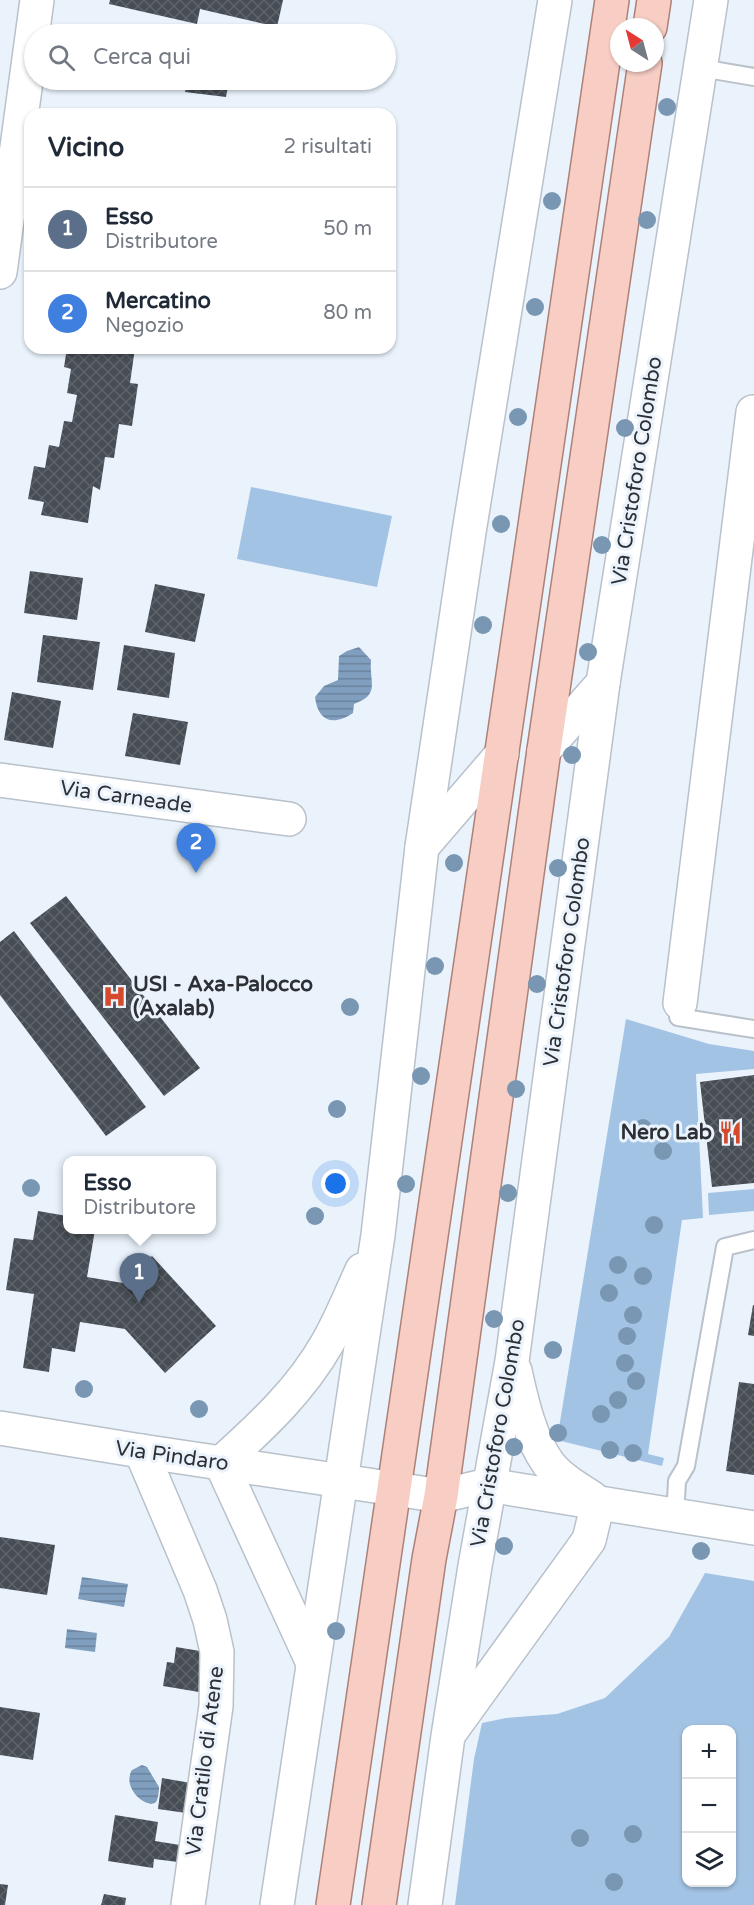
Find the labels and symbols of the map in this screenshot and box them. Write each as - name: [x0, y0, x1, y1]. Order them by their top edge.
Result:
- north arrow: [610, 18, 664, 72]
- street label: Via Cristoforo Colombo: [607, 355, 667, 587]
- street label: Via Carneade: [58, 775, 194, 819]
- pin: 2: [176, 824, 216, 873]
- street label: Via Cristoforo Colombo: [539, 836, 595, 1068]
- place label: USI - Axa-Palocco (Axalab): [133, 972, 313, 1021]
- hospital icon: USI - Axa-Palocco (Axalab): [102, 983, 128, 1009]
- restaurant icon: Nero Lab: [717, 1119, 743, 1145]
- place label: Nero Lab: [620, 1120, 712, 1145]
- your location: [321, 1169, 350, 1198]
- pin: 1: [120, 1254, 158, 1303]
- street label: Via Cristoforo Colombo: [466, 1317, 530, 1549]
- street label: Via Pindaro: [114, 1436, 230, 1476]
- street label: Via Cratilo di Atene: [181, 1664, 229, 1857]

